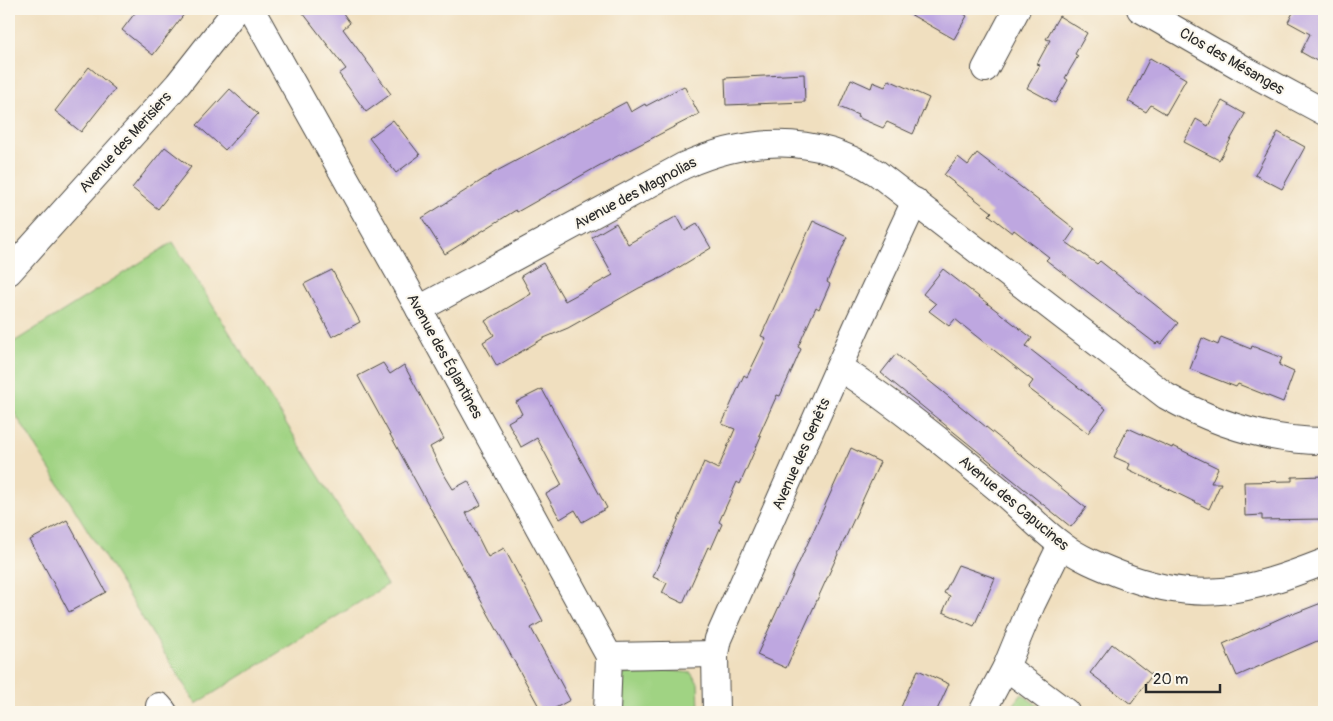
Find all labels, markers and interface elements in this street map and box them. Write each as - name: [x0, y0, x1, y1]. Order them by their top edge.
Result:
- street label: Clos des Mésanges: [1176, 24, 1288, 99]
- street label: Avenue des Merisiers: [75, 88, 176, 197]
- street label: Avenue des Magnolias: [571, 153, 700, 234]
- street label: Avenue des Églantines: [402, 291, 487, 422]
- street label: Avenue des Genêts: [768, 395, 835, 513]
- street label: Avenue des Capucines: [955, 452, 1073, 555]
- scale bar: [1146, 661, 1219, 693]
- text: 20 m: [1153, 670, 1188, 689]

